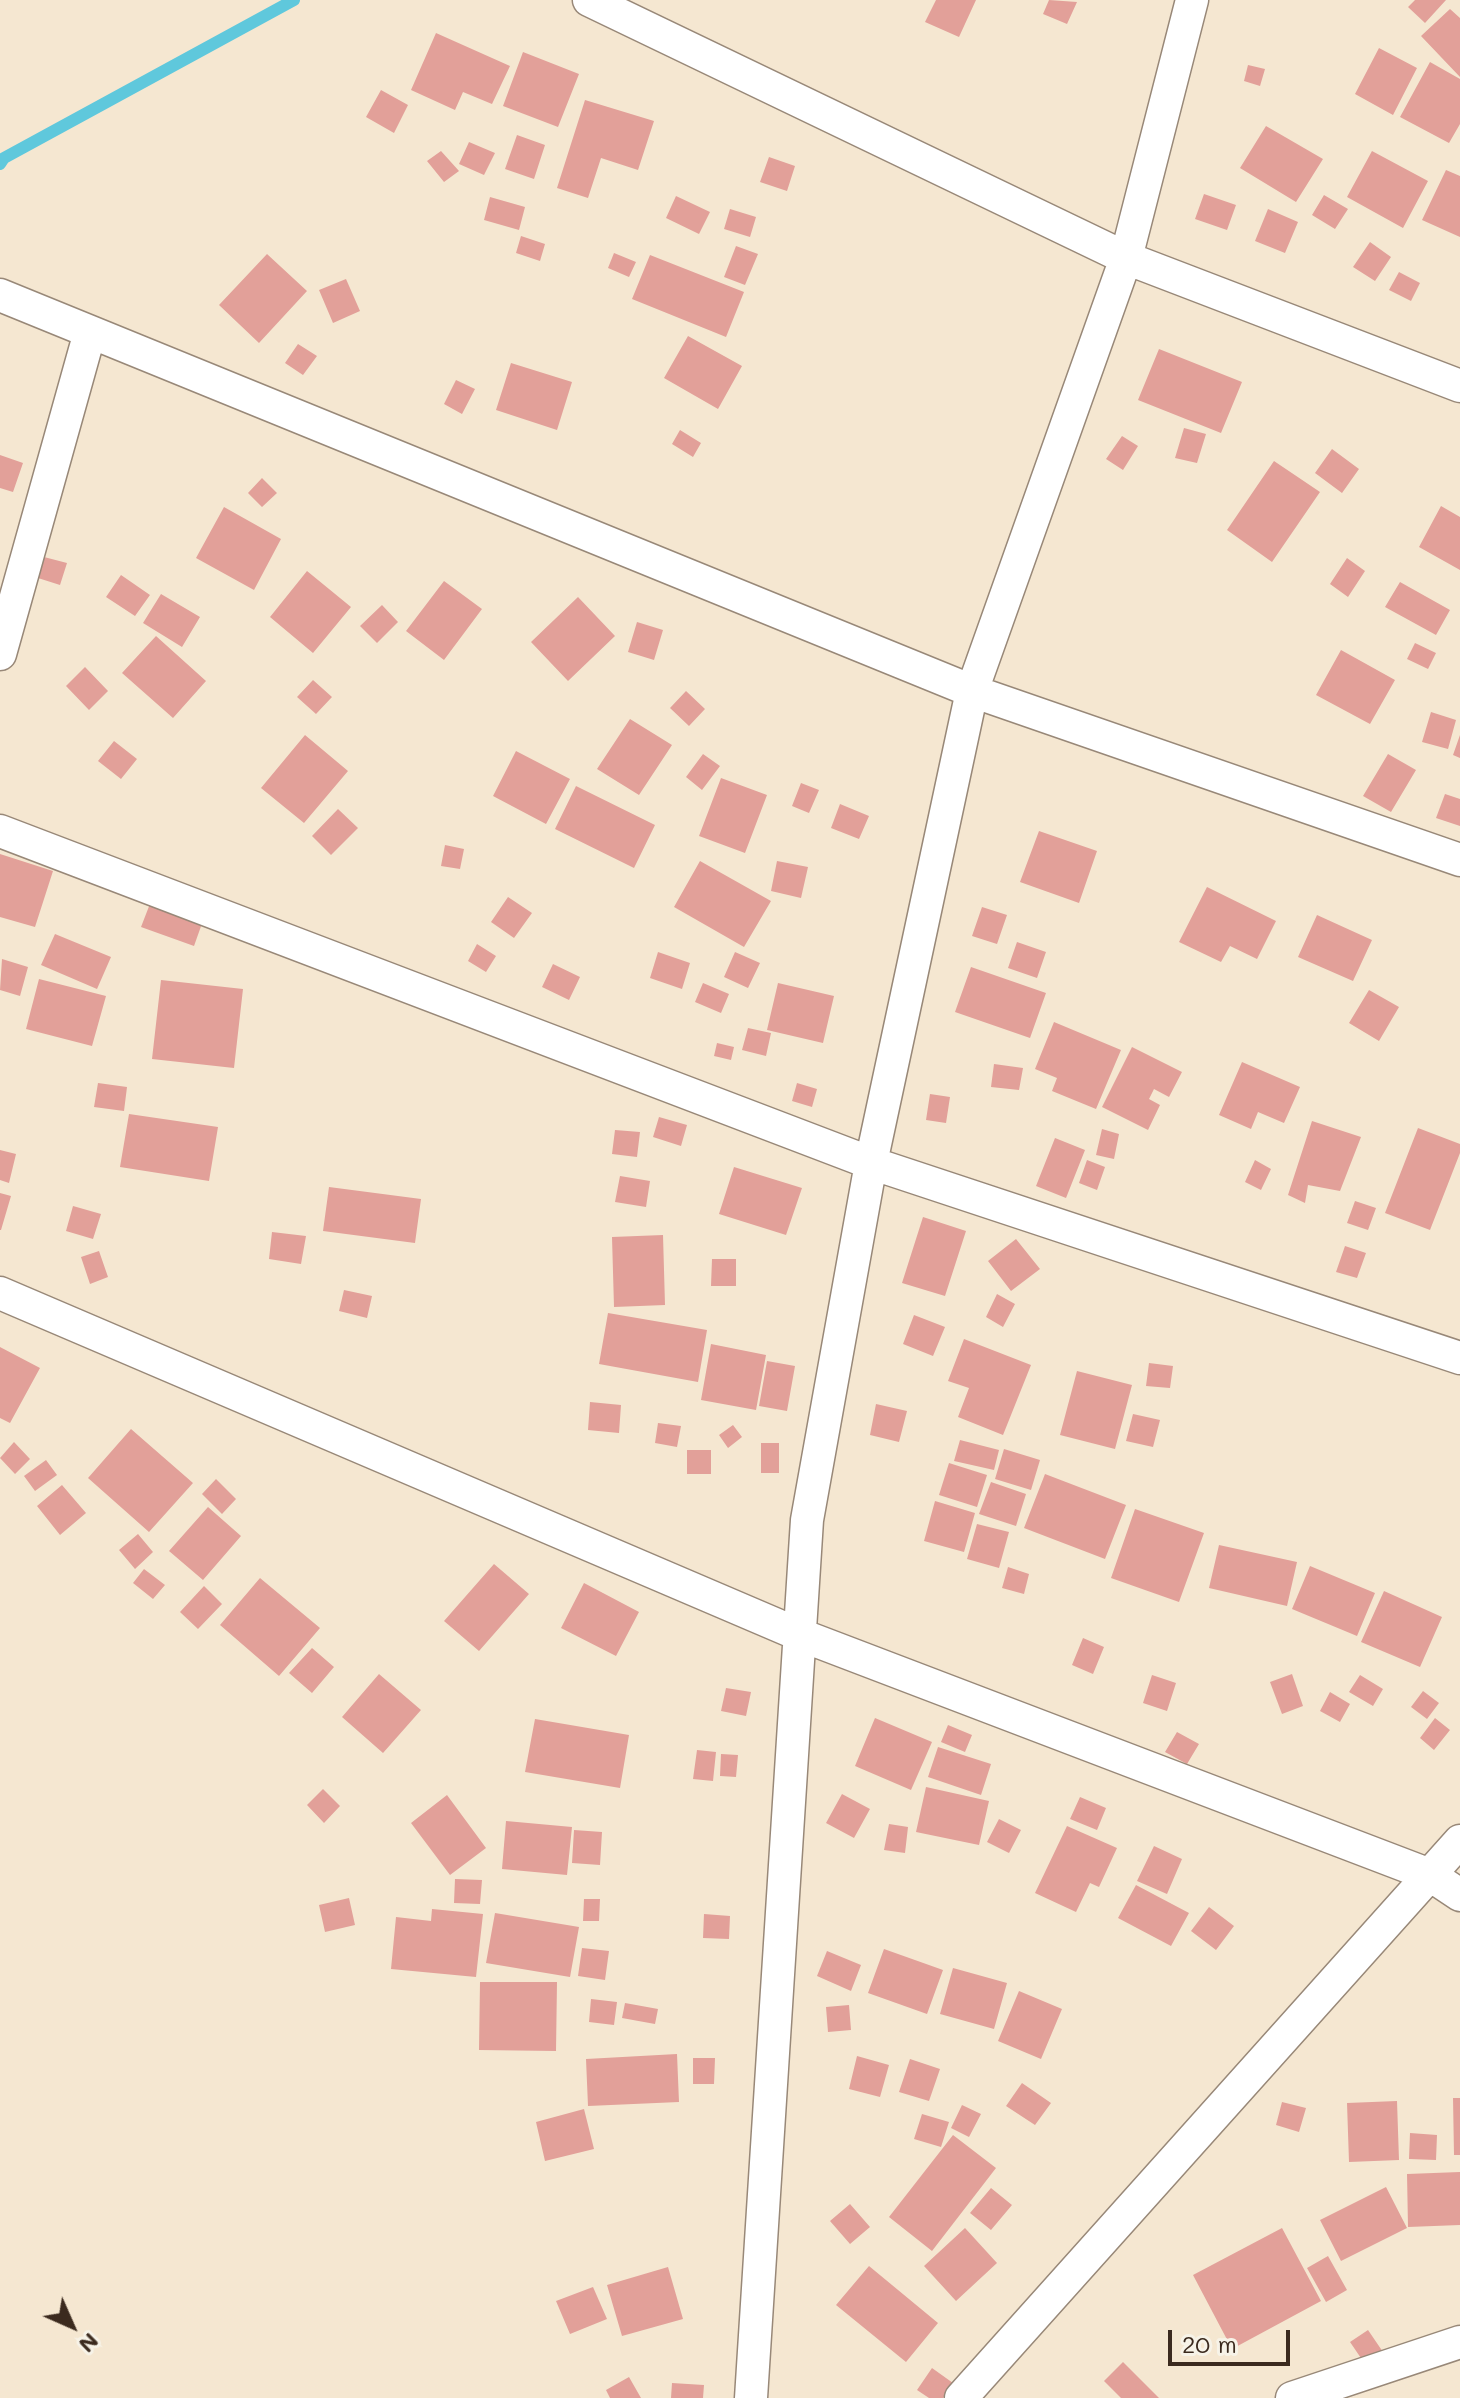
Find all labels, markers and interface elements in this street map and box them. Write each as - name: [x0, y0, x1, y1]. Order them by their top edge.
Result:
- north arrow: [32, 2286, 112, 2366]
- scale bar: [1172, 2314, 1294, 2364]
- text: N: [73, 2327, 105, 2359]
- text: 20 m: [1182, 2328, 1237, 2359]

